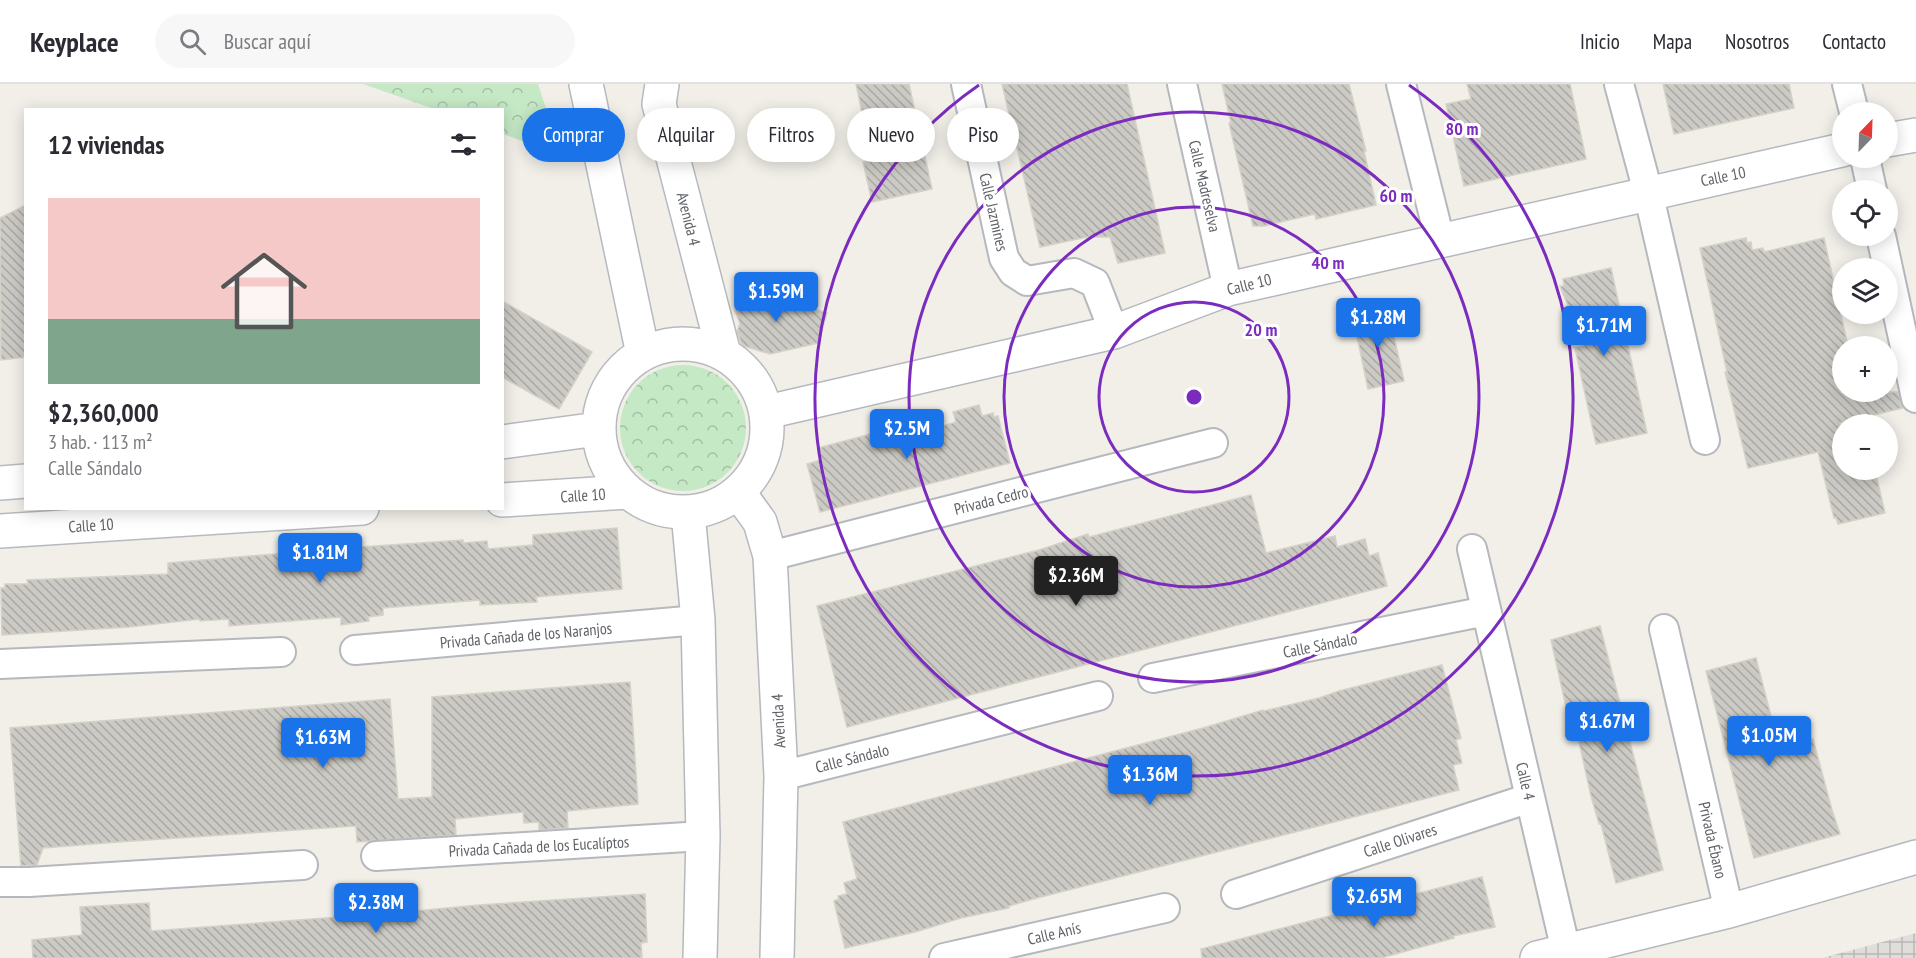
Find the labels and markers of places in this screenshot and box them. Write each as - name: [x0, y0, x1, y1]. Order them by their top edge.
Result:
- pin: $1.59M: [727, 272, 825, 323]
- pin: $1.28M: [1329, 298, 1427, 349]
- pin: $1.71M: [1555, 306, 1653, 357]
- centre of rings: [1184, 387, 1204, 407]
- pin: $2.5M: [865, 409, 949, 460]
- pin: $1.81M: [271, 533, 369, 584]
- pin: $2.36M: [1027, 556, 1125, 607]
- pin: $1.67M: [1558, 702, 1656, 753]
- pin: $1.05M: [1720, 716, 1818, 767]
- pin: $1.63M: [274, 718, 372, 769]
- pin: $1.36M: [1101, 755, 1199, 806]
- pin: $2.65M: [1325, 877, 1423, 928]
- pin: $2.38M: [327, 883, 425, 934]

